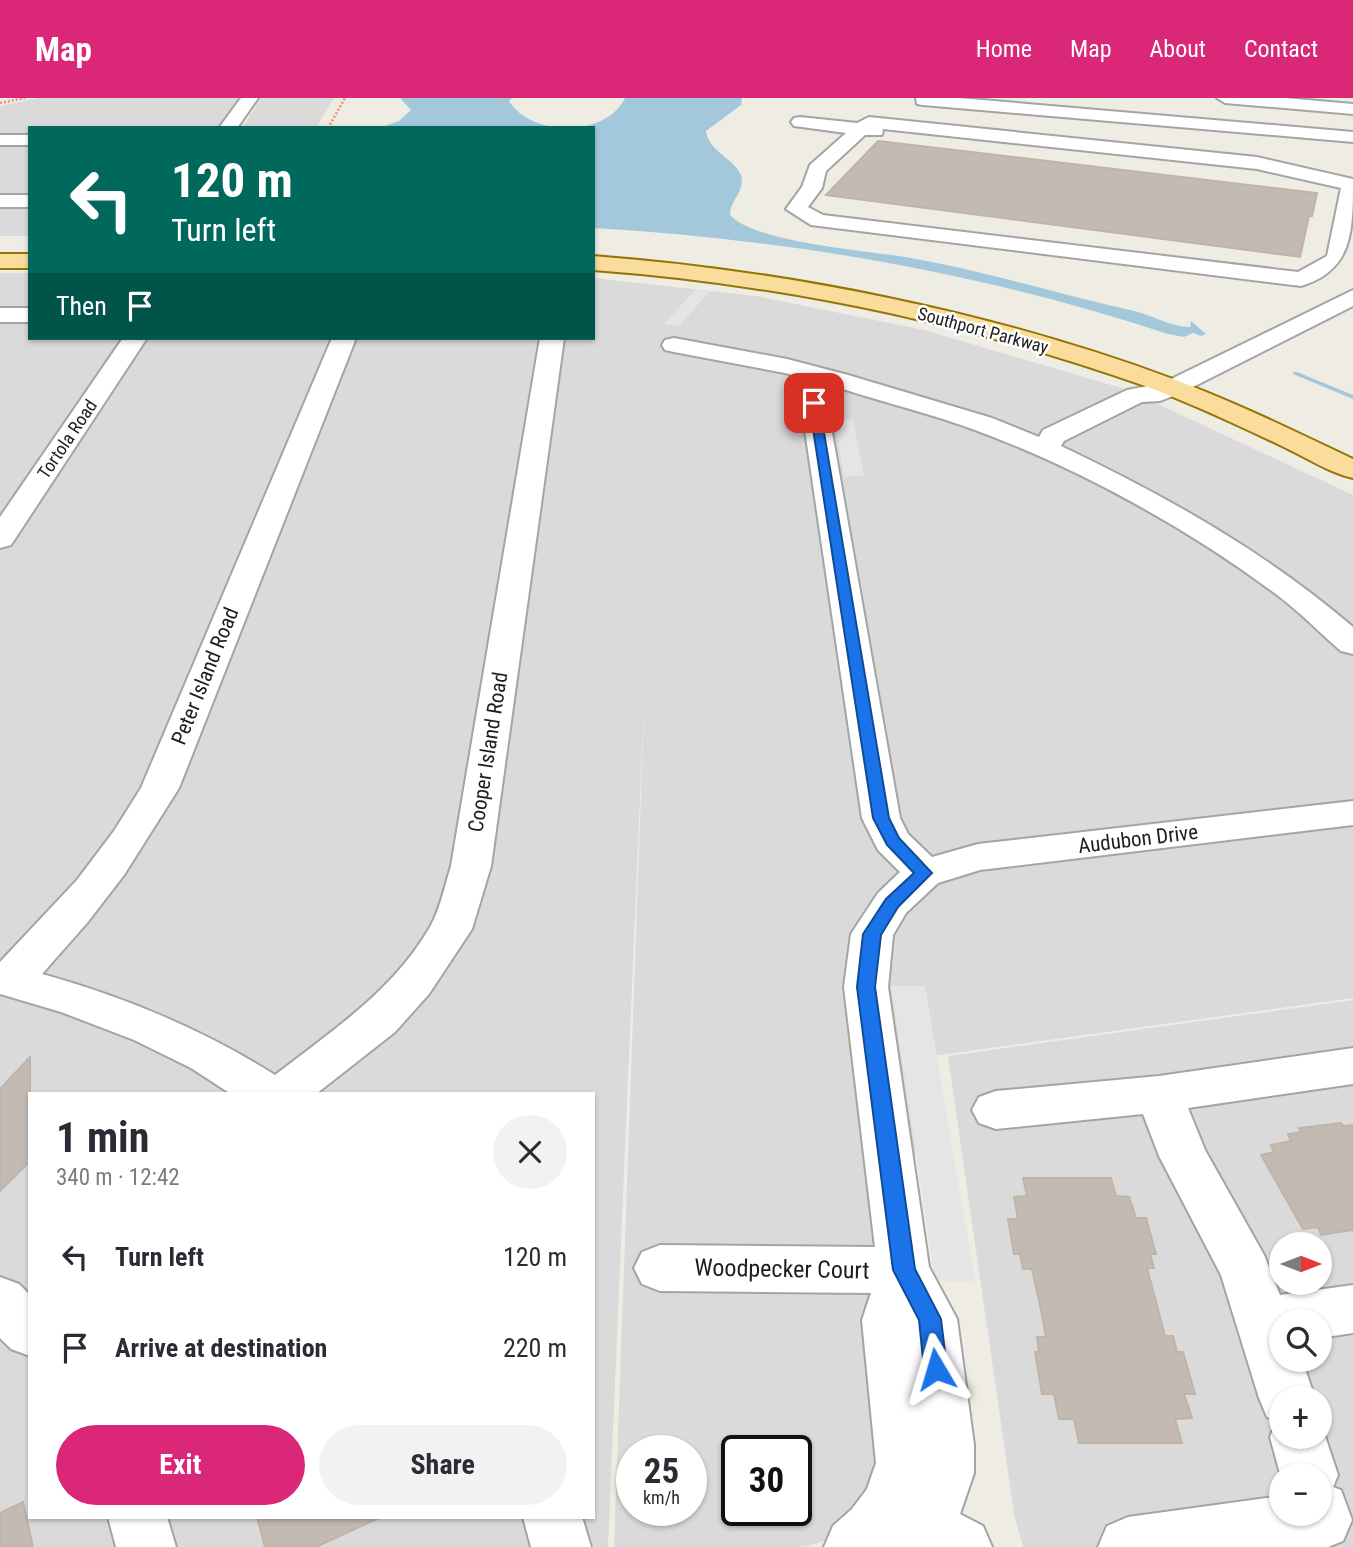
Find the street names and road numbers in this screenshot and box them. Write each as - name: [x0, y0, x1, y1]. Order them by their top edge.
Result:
- street label: Southport Parkway: [915, 302, 1051, 358]
- street label: Tortola Road: [33, 396, 101, 482]
- street label: Peter Island Road: [167, 604, 243, 748]
- street label: Cooper Island Road: [464, 670, 512, 834]
- street label: Audubon Drive: [1077, 820, 1199, 858]
- street label: Woodpecker Court: [694, 1253, 870, 1285]

